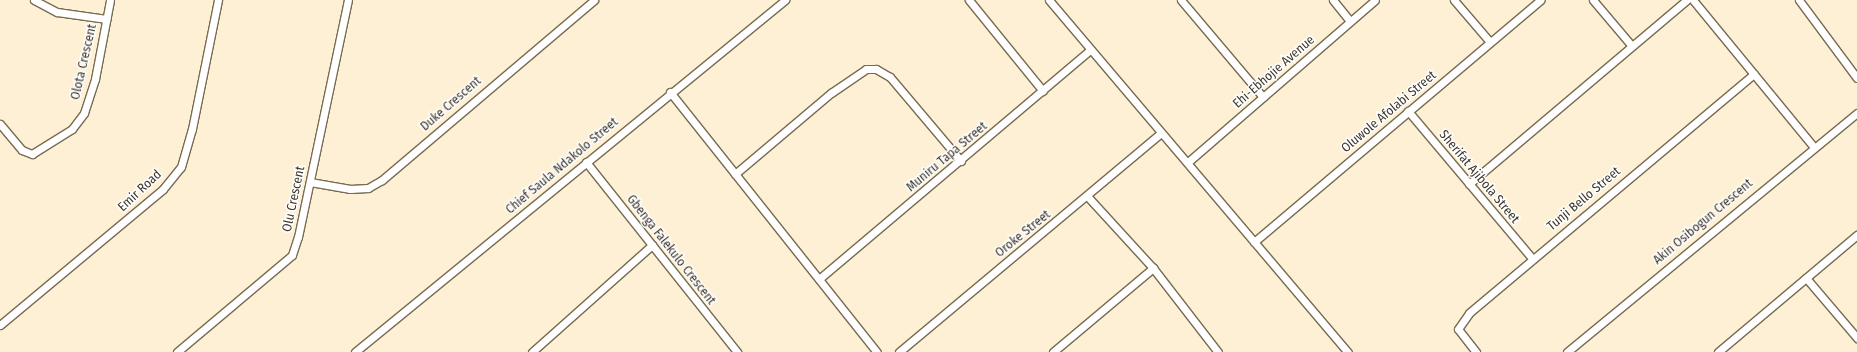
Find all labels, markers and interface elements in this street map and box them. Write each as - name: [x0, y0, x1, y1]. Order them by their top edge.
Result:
- street label: Olota Crescent: [68, 23, 100, 101]
- street label: Ehi-Ebhojie Avenue: [1230, 32, 1318, 112]
- street label: Oluwole Afolabi Street: [1338, 68, 1440, 156]
- street label: Duke Crescent: [418, 73, 484, 135]
- street label: Chief Saula Ndakolo Street: [503, 114, 621, 218]
- street label: Muniru Tapa Street: [903, 119, 991, 195]
- street label: Sherifat Ajibola Street: [1435, 127, 1523, 227]
- street label: Tunji Bello Street: [1544, 164, 1624, 234]
- street label: Olu Crescent: [279, 165, 309, 233]
- street label: Emir Road: [115, 167, 165, 215]
- street label: Akin Osibogun Crescent: [1650, 176, 1756, 268]
- street label: Gbenga Falekulo Crescent: [623, 192, 719, 308]
- street label: Oroke Street: [992, 207, 1054, 261]

